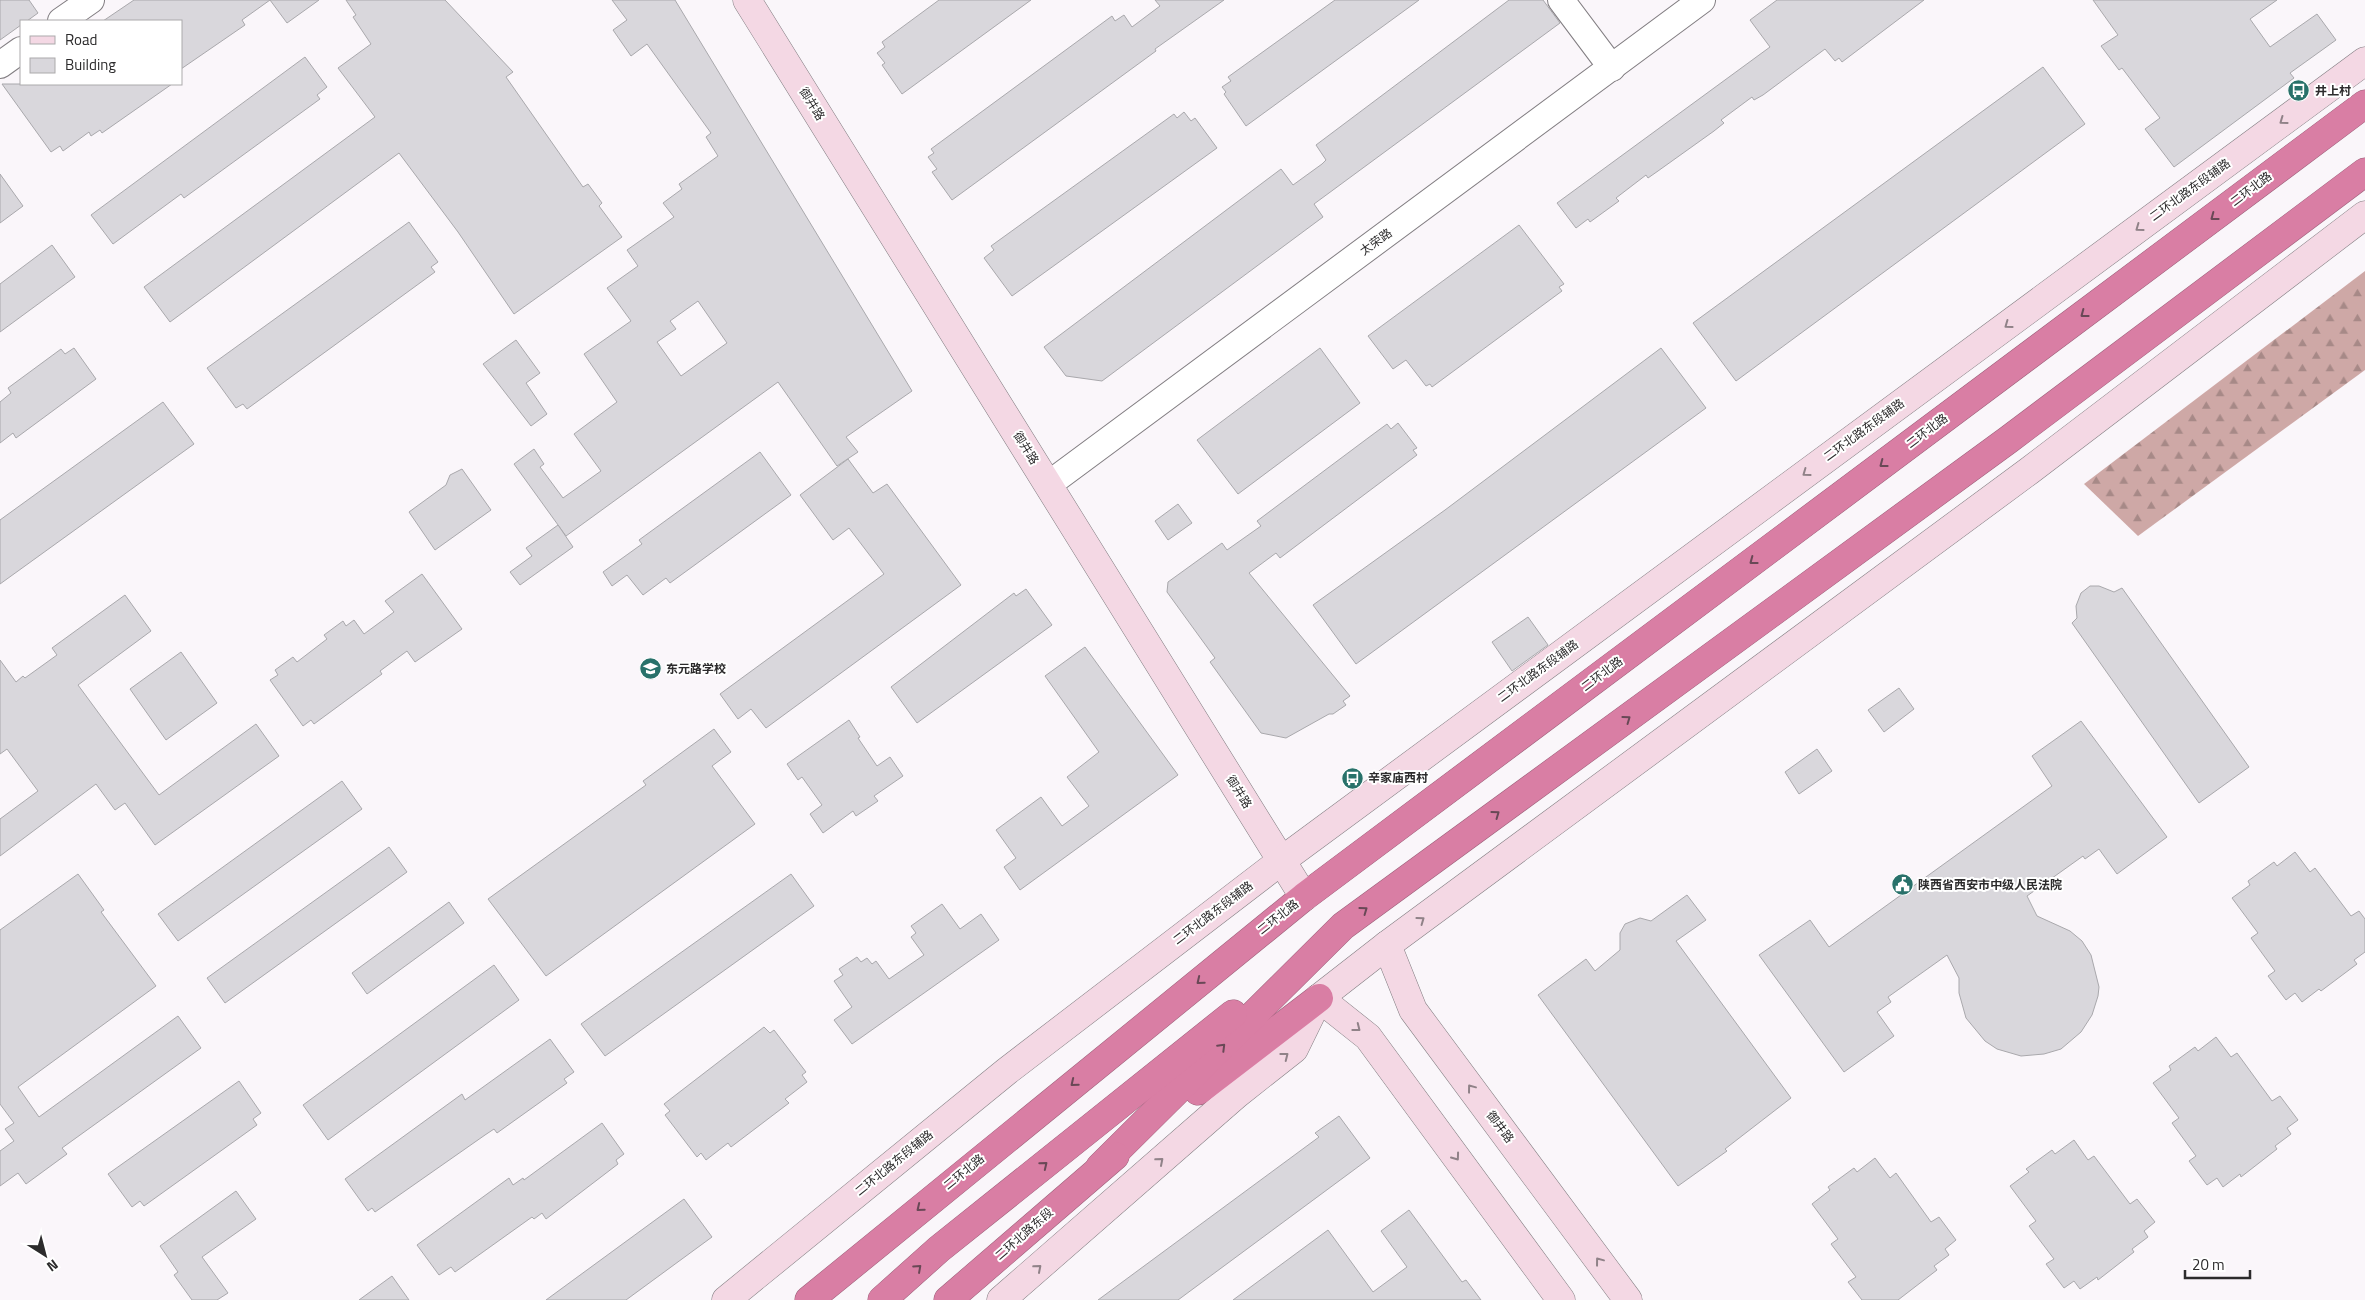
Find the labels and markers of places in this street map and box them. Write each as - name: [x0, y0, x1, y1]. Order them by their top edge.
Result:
- bus stop icon: 井上村: [2287, 79, 2311, 103]
- place label: 井上村: [2315, 81, 2351, 100]
- school or university icon: 东元路学校: [638, 657, 662, 681]
- place label: 东元路学校: [666, 659, 726, 678]
- bus stop icon: 辛家庙西村: [1340, 766, 1364, 790]
- place label: 辛家庙西村: [1368, 768, 1428, 787]
- public building icon: 陕西省西安市中级人民法院: [1890, 873, 1914, 897]
- place label: 陕西省西安市中级人民法院: [1918, 875, 2062, 894]

